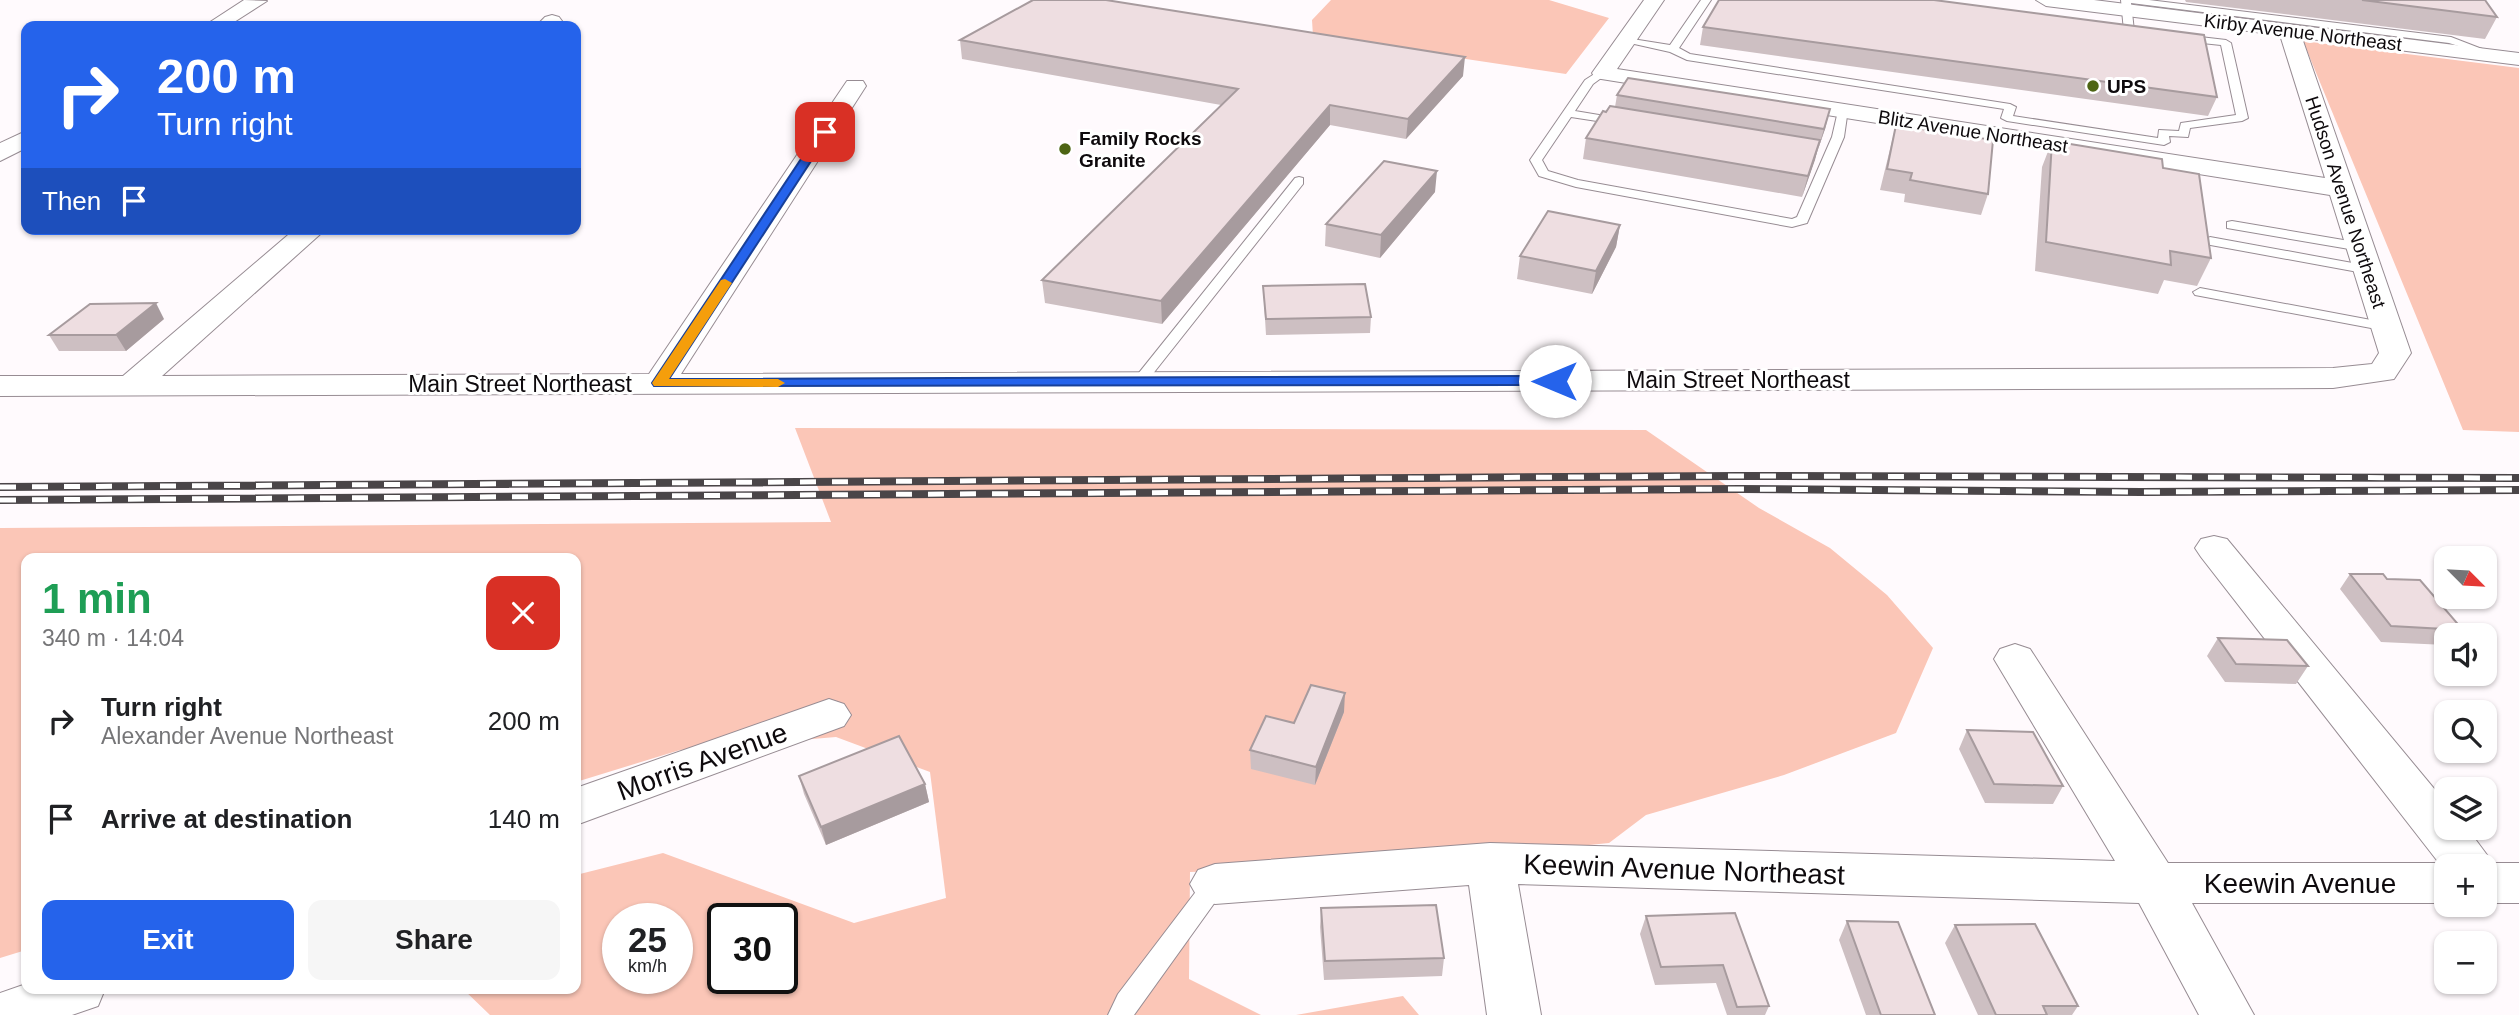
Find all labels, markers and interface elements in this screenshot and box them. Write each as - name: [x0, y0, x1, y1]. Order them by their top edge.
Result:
- street label: Kirby Avenue Northeast: [2203, 10, 2404, 55]
- icon: right: [42, 49, 133, 140]
- text: 200 m: [157, 49, 296, 103]
- place label: UPS: [2107, 76, 2146, 97]
- marker: UPS: [2085, 78, 2101, 94]
- street label: Hudson Avenue Northeast: [2301, 94, 2390, 311]
- pin: [795, 102, 855, 162]
- text: Turn right: [157, 106, 293, 142]
- street label: Blitz Avenue Northeast: [1877, 106, 2070, 157]
- icon: arrive: [806, 113, 844, 151]
- place label: Family Rocks Granite: [1079, 128, 1202, 171]
- marker: Family Rocks Granite: [1057, 141, 1073, 157]
- icon: arrive: [115, 182, 153, 220]
- text: Then: [42, 186, 101, 216]
- position arrow: [1518, 344, 1592, 418]
- street label: Main Street Northeast: [1626, 367, 1850, 393]
- street label: Main Street Northeast: [408, 371, 632, 397]
- north arrow: [2434, 546, 2497, 609]
- map controls: [2434, 546, 2497, 994]
- text: 1 min: [42, 575, 152, 622]
- button: close: [486, 576, 560, 650]
- button: sound: [2434, 623, 2497, 686]
- text: 340 m · 14:04: [42, 625, 184, 651]
- text: Turn right: [101, 692, 222, 722]
- button: search: [2434, 700, 2497, 763]
- icon: right: [42, 702, 80, 740]
- text: 200 m: [488, 706, 560, 736]
- street label: Morris Avenue: [613, 716, 791, 807]
- text: Alexander Avenue Northeast: [101, 723, 393, 749]
- button: layers: [2434, 777, 2497, 840]
- icon: arrive: [42, 800, 80, 838]
- text: Arrive at destination: [101, 804, 352, 834]
- text: 140 m: [488, 804, 560, 834]
- street label: Keewin Avenue Northeast: [1523, 848, 1845, 891]
- button: +: [2434, 854, 2497, 917]
- street label: Keewin Avenue: [2204, 868, 2396, 899]
- button: Exit: [42, 900, 294, 980]
- button: Share: [308, 900, 560, 980]
- speed limit sign: 30: [707, 903, 798, 994]
- text: 25: [628, 920, 667, 959]
- button: −: [2434, 931, 2497, 994]
- text: km/h: [628, 956, 667, 976]

